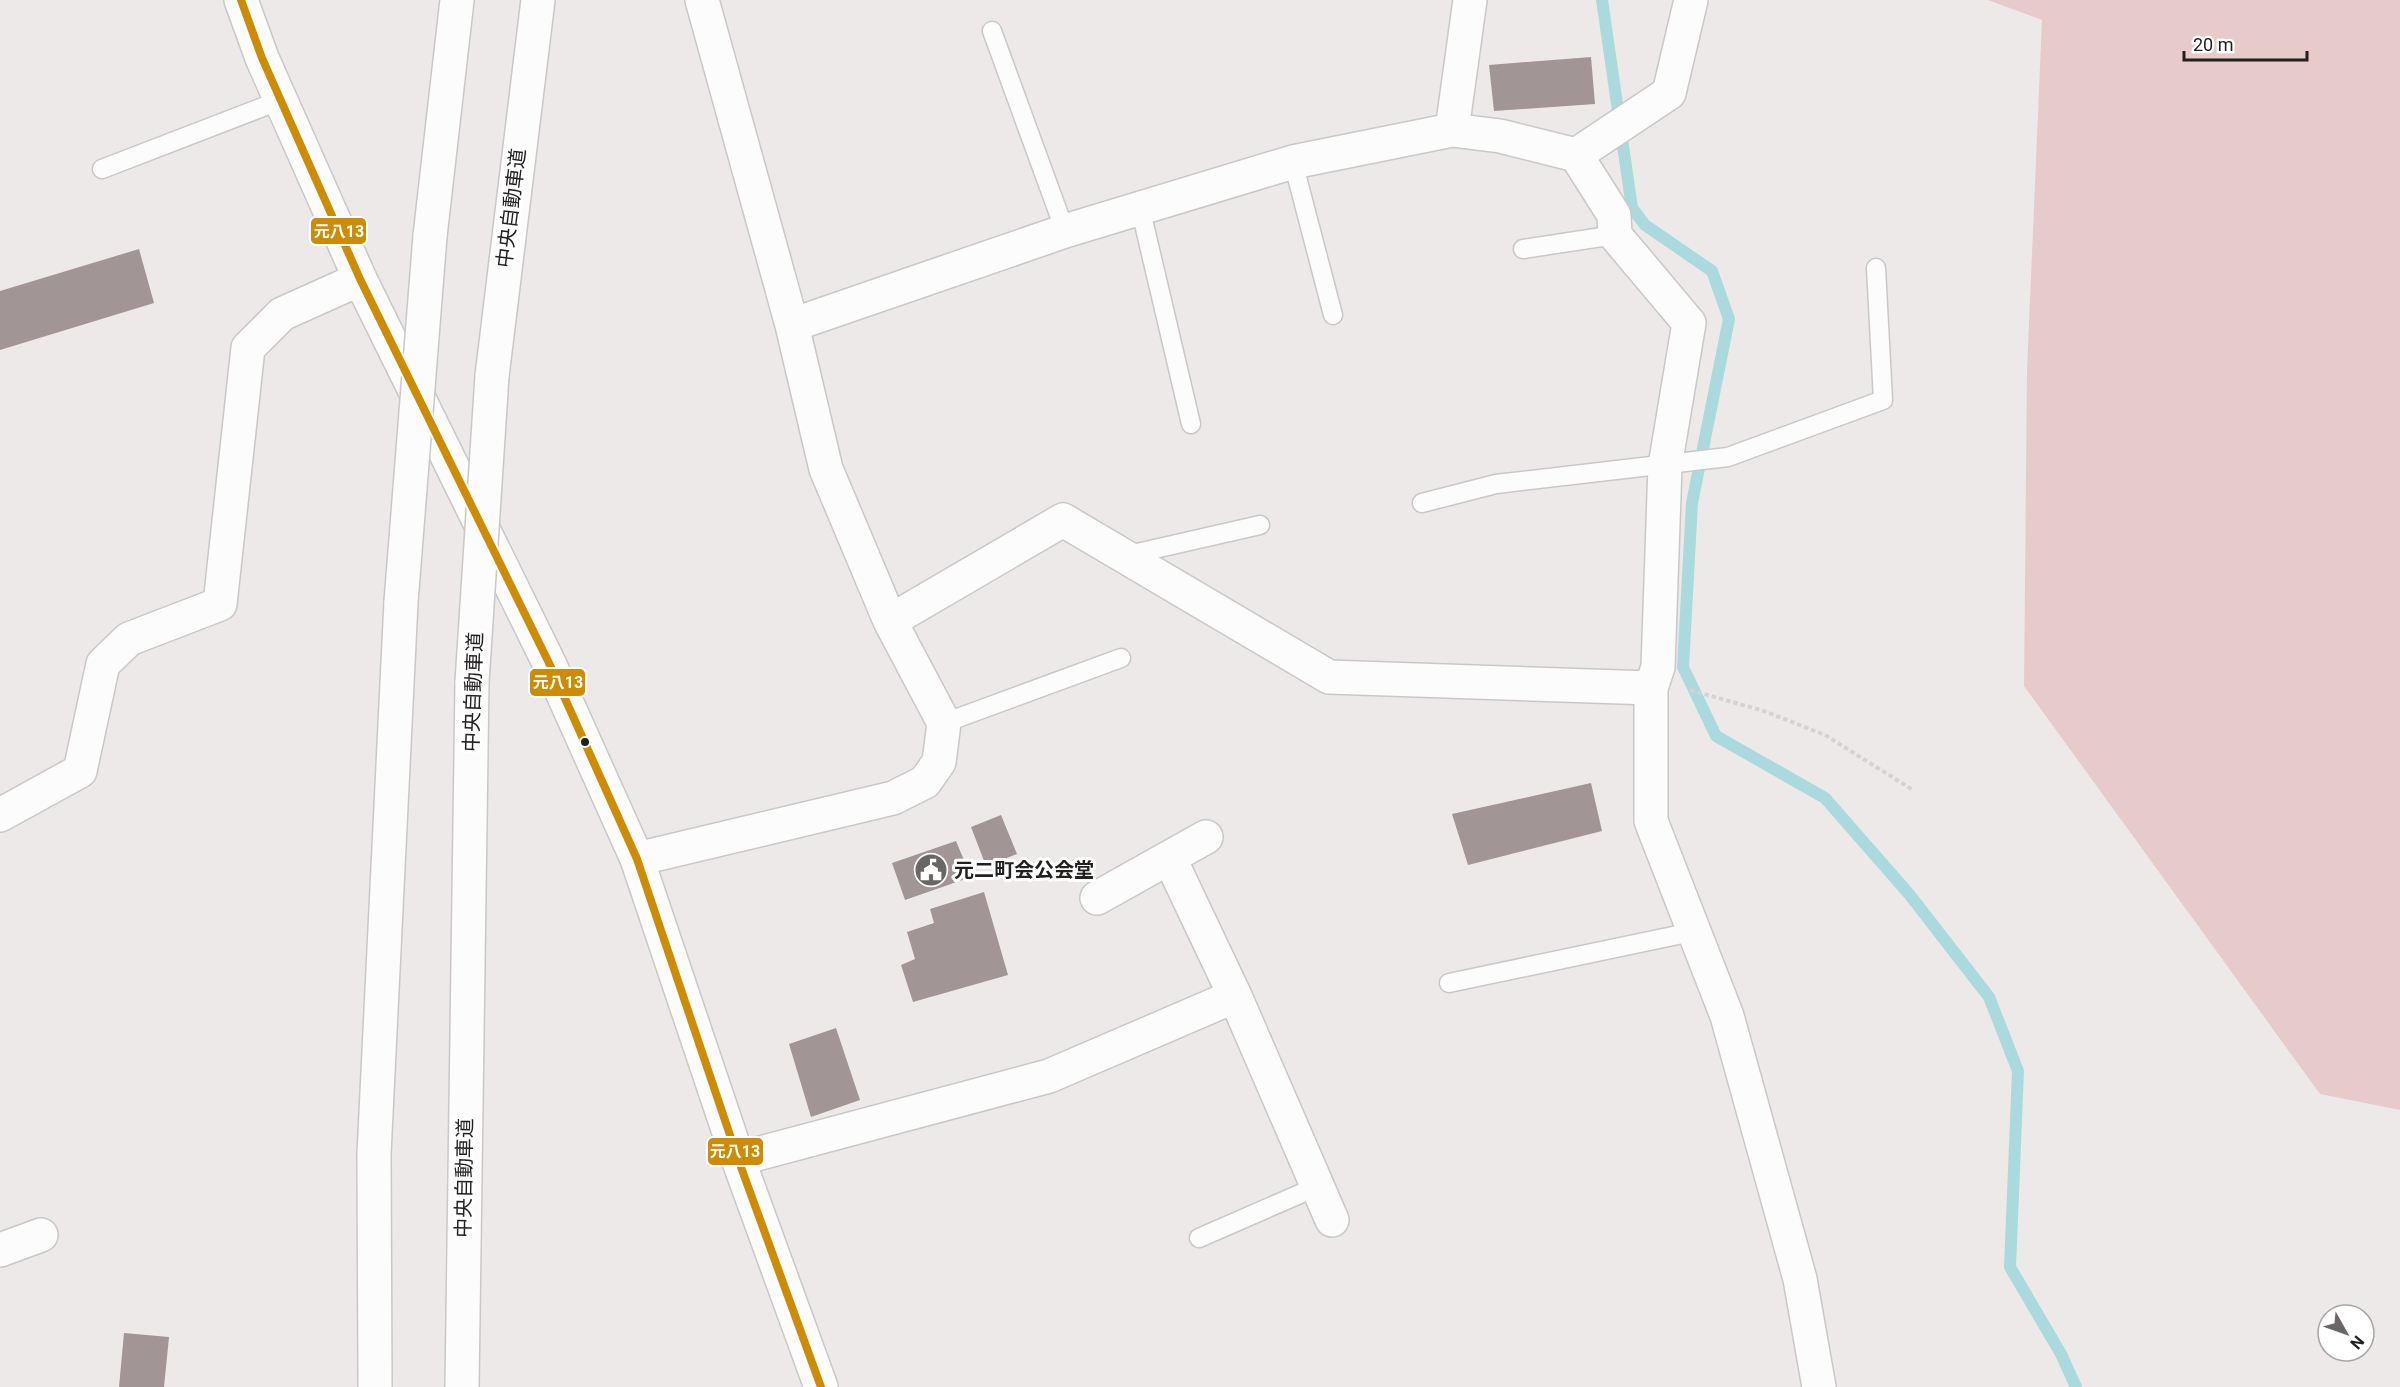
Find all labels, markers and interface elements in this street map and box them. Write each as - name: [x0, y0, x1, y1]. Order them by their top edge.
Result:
- scale bar: [2184, 24, 2307, 62]
- text: 20 m: [2193, 34, 2233, 55]
- street label: 中央自動車道: [492, 147, 530, 269]
- line badge: 元八13: [310, 217, 367, 245]
- text: 元八13: [314, 222, 364, 241]
- street label: 中央自動車道: [459, 632, 487, 752]
- line badge: 元八13: [529, 668, 586, 697]
- text: 元八13: [533, 673, 583, 692]
- unlabelled marker: [579, 736, 591, 748]
- public building icon: 元二町会公会堂: [913, 852, 949, 888]
- place label: 元二町会公会堂: [954, 858, 1094, 882]
- street label: 中央自動車道: [451, 1118, 477, 1238]
- line badge: 元八13: [707, 1137, 764, 1166]
- text: 元八13: [710, 1142, 760, 1161]
- north arrow: [2316, 1303, 2376, 1363]
- text: N: [2346, 1332, 2368, 1353]

